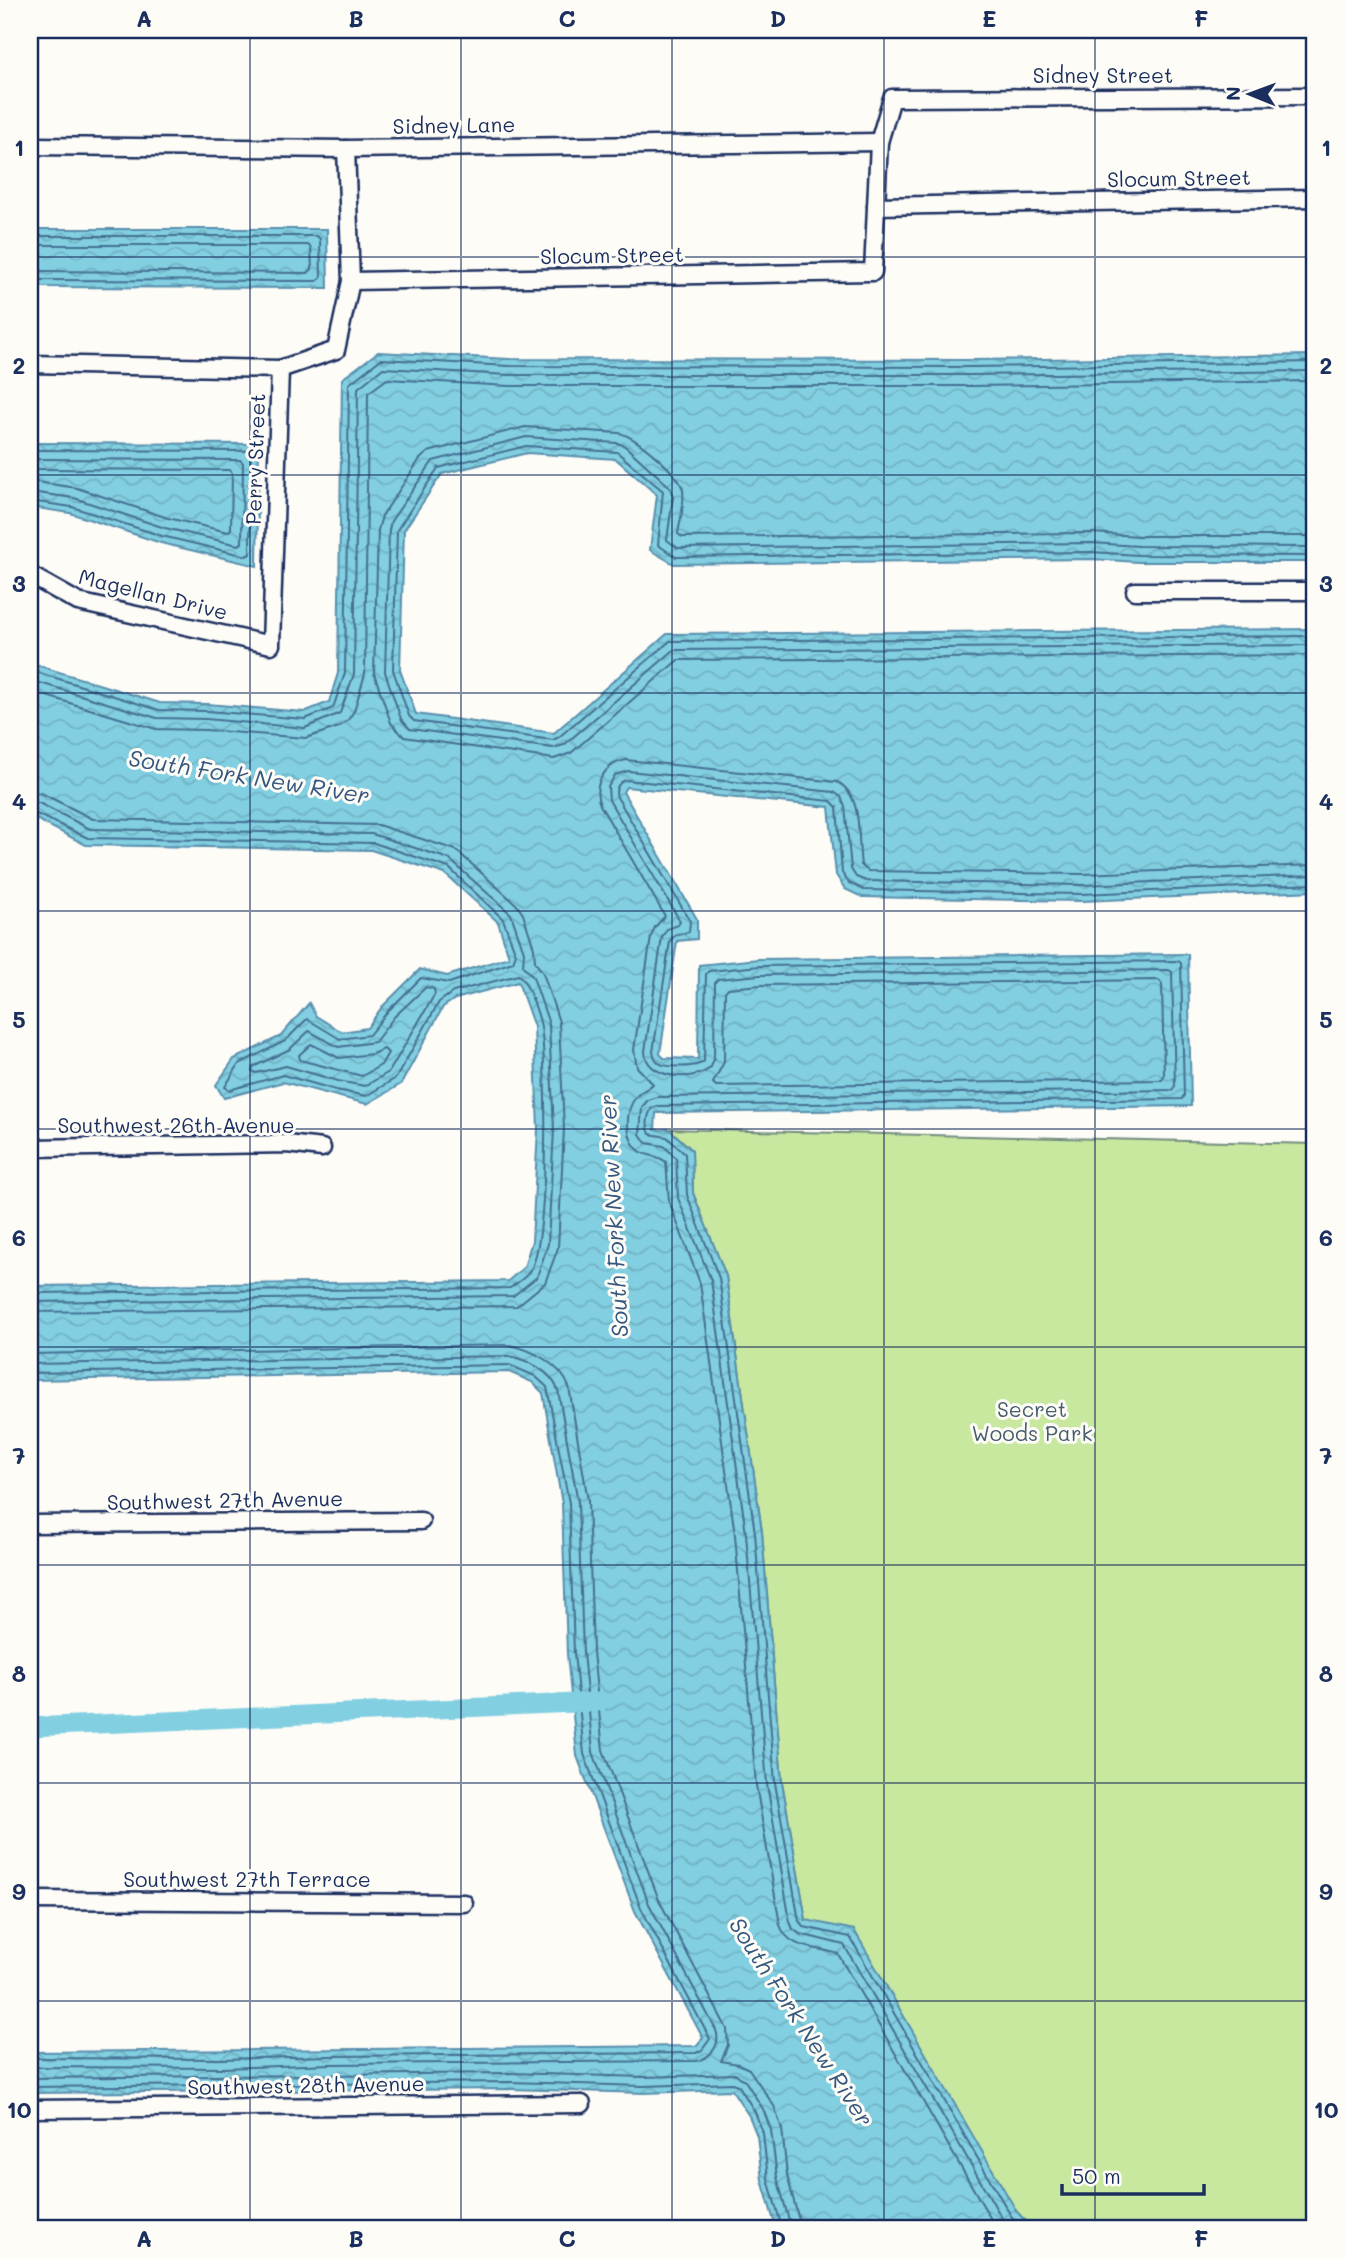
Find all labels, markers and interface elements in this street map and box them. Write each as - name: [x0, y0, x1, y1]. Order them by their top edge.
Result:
- text: A: [136, 3, 152, 33]
- text: B: [348, 3, 364, 33]
- text: C: [558, 3, 576, 33]
- text: D: [770, 3, 786, 33]
- text: E: [982, 3, 996, 33]
- text: F: [1194, 3, 1208, 33]
- north arrow: [1216, 60, 1286, 130]
- street label: Sidney Street: [1033, 61, 1173, 88]
- text: N: [1220, 86, 1245, 101]
- street label: Sidney Lane: [392, 110, 516, 139]
- text: 1: [14, 132, 24, 162]
- text: 1: [1321, 132, 1331, 162]
- street label: Slocum Street: [1107, 163, 1251, 192]
- street label: Slocum Street: [540, 240, 684, 269]
- text: 2: [13, 350, 25, 380]
- text: 2: [1320, 350, 1332, 380]
- street label: Perry Street: [239, 393, 270, 525]
- street label: Magellan Drive: [76, 562, 231, 625]
- text: 3: [12, 568, 26, 598]
- text: 3: [1319, 568, 1333, 598]
- water label: South Fork New River: [127, 742, 372, 810]
- text: 4: [12, 786, 26, 816]
- text: 4: [1319, 786, 1333, 816]
- text: 5: [12, 1004, 26, 1034]
- text: 5: [1319, 1004, 1333, 1034]
- water label: South Fork New River: [592, 1094, 634, 1338]
- street label: Southwest 26th Avenue: [57, 1111, 295, 1138]
- text: 6: [12, 1222, 26, 1252]
- text: 6: [1319, 1222, 1333, 1252]
- park label: Secret Woods Park: [971, 1395, 1093, 1446]
- text: 7: [13, 1440, 26, 1470]
- text: 7: [1320, 1440, 1333, 1470]
- street label: Southwest 27th Avenue: [107, 1484, 343, 1515]
- text: 8: [12, 1658, 26, 1688]
- text: 8: [1319, 1658, 1333, 1688]
- street label: Southwest 27th Terrace: [123, 1865, 371, 1892]
- text: 9: [12, 1876, 26, 1906]
- text: 9: [1319, 1876, 1333, 1906]
- water label: South Fork New River: [723, 1911, 881, 2132]
- street label: Southwest 28th Avenue: [187, 2069, 425, 2100]
- text: 10: [7, 2094, 32, 2124]
- text: 10: [1314, 2094, 1339, 2124]
- scale bar: [1062, 2153, 1203, 2197]
- text: 50 m: [1072, 2162, 1121, 2189]
- text: A: [136, 2223, 152, 2253]
- text: B: [348, 2223, 364, 2253]
- text: C: [558, 2223, 576, 2253]
- text: D: [770, 2223, 786, 2253]
- text: E: [982, 2223, 996, 2253]
- text: F: [1194, 2223, 1208, 2253]

